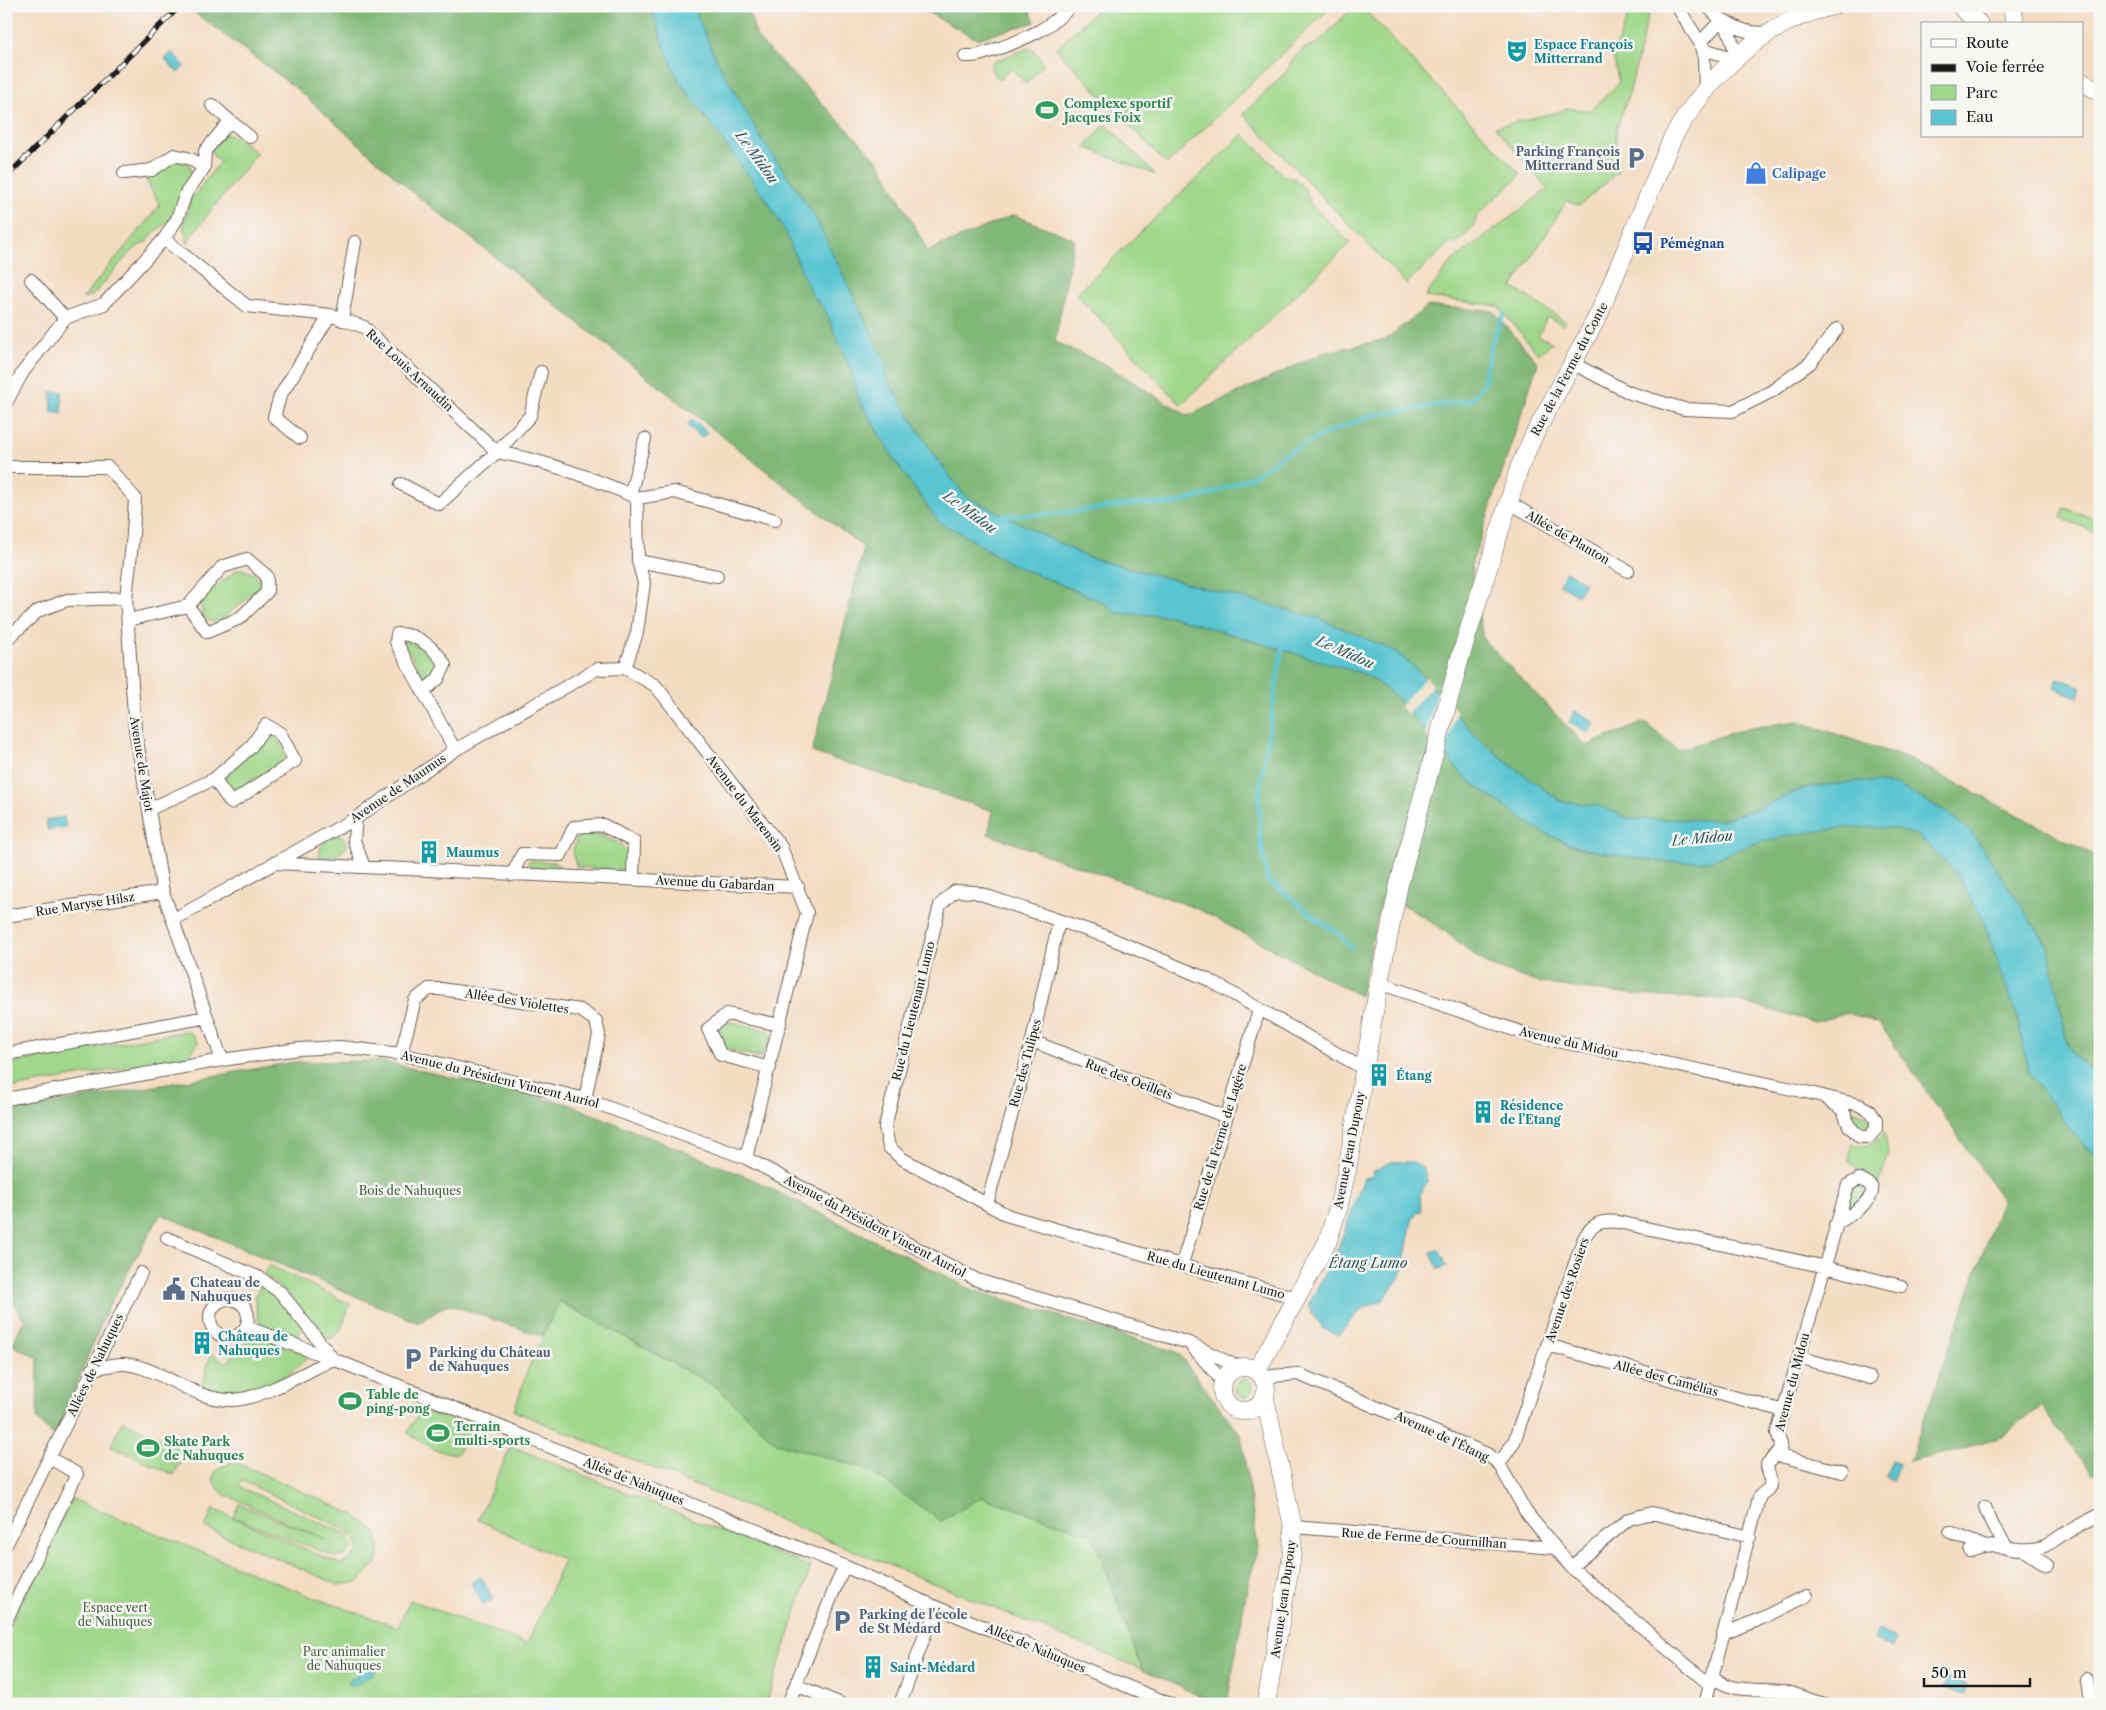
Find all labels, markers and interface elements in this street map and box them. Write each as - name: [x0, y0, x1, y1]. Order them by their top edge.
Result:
- legend: [1921, 22, 2084, 138]
- text: Route: [1966, 33, 2009, 52]
- place label: Espace François Mitterrand: [1534, 37, 1633, 66]
- theatre icon: Espace François Mitterrand: [1504, 38, 1530, 64]
- text: Voie ferrée: [1965, 57, 2044, 76]
- text: Parc: [1966, 83, 1998, 102]
- place label: Complexe sportif Jacques Foix: [1062, 96, 1173, 125]
- sports icon: Complexe sportif Jacques Foix: [1034, 97, 1060, 123]
- text: Eau: [1966, 107, 1994, 126]
- water label: Le Midou: [731, 126, 783, 188]
- place label: Parking François Mitterrand Sud: [1516, 144, 1620, 173]
- parking icon: Parking François Mitterrand Sud: [1623, 145, 1649, 171]
- shop icon: Calipage: [1743, 160, 1769, 186]
- place label: Calipage: [1772, 166, 1826, 181]
- bus stop icon: Pémégnan: [1630, 230, 1656, 256]
- place label: Pémégnan: [1660, 236, 1725, 251]
- street label: Rue de la Ferme du Conte: [1527, 299, 1611, 438]
- street label: Rue Louis Arnaudin: [363, 326, 457, 415]
- water label: Le Midou: [939, 486, 1001, 538]
- street label: Allée de Planton: [1523, 506, 1613, 567]
- water label: Le Midou: [1313, 631, 1377, 673]
- street label: Avenue de Majot: [127, 714, 157, 814]
- street label: Avenue de Maumus: [346, 750, 449, 826]
- street label: Avenue du Marensin: [703, 751, 787, 855]
- water label: Le Midou: [1670, 826, 1734, 850]
- building icon: Maumus: [416, 839, 442, 865]
- place label: Maumus: [446, 845, 499, 860]
- street label: Avenue du Gabardan: [654, 872, 775, 894]
- street label: Rue Maryse Hilsz: [34, 889, 136, 919]
- street label: Rue du Lieutenant Lumo: [888, 940, 938, 1082]
- street label: Allée des Violettes: [463, 985, 570, 1017]
- street label: Rue des Tulipes: [1006, 1017, 1044, 1109]
- street label: Avenue du Midou: [1517, 1023, 1621, 1061]
- street label: Avenue du Président Vincent Auriol: [398, 1047, 601, 1111]
- street label: Rue des Oeillets: [1083, 1055, 1175, 1103]
- street label: Rue de la Ferme de Lagère: [1191, 1062, 1250, 1212]
- building icon: Étang: [1366, 1062, 1392, 1088]
- place label: Étang: [1396, 1067, 1433, 1083]
- street label: Avenue Jean Dupouy: [1330, 1090, 1368, 1211]
- place label: Résidence de l'Etang: [1500, 1098, 1563, 1127]
- building icon: Résidence de l'Etang: [1470, 1099, 1496, 1125]
- street label: Avenue du Président Vincent Auriol: [781, 1171, 969, 1281]
- park label: Bois de Nahuques: [359, 1183, 461, 1198]
- street label: Avenue des Rosiers: [1542, 1235, 1592, 1346]
- street label: Rue du Lieutenant Lumo: [1145, 1248, 1287, 1302]
- water label: Étang Lumo: [1328, 1254, 1408, 1272]
- place label: Chateau de Nahuques: [190, 1275, 260, 1304]
- public building icon: Chateau de Nahuques: [161, 1276, 187, 1302]
- street label: Allées de Nahuques: [63, 1311, 126, 1420]
- place label: Château de Nahuques: [218, 1329, 288, 1358]
- building icon: Château de Nahuques: [189, 1330, 215, 1356]
- street label: Avenue du Midou: [1771, 1330, 1813, 1434]
- place label: Parking du Château de Nahuques: [429, 1345, 551, 1374]
- parking icon: Parking du Château de Nahuques: [400, 1346, 426, 1372]
- street label: Allée des Camélias: [1611, 1357, 1720, 1399]
- place label: Table de ping-pong: [366, 1387, 431, 1416]
- sports icon: Table de ping-pong: [337, 1388, 363, 1414]
- street label: Avenue de l'Étang: [1392, 1406, 1492, 1465]
- place label: Terrain multi-sports: [454, 1419, 530, 1448]
- sports icon: Terrain multi-sports: [425, 1420, 451, 1446]
- place label: Skate Park de Nahuques: [164, 1434, 244, 1463]
- sports icon: Skate Park de Nahuques: [135, 1435, 161, 1461]
- street label: Allée de Nahuques: [581, 1454, 687, 1508]
- street label: Rue de Ferme de Cournilhan: [1341, 1525, 1508, 1551]
- street label: Avenue Jean Dupouy: [1267, 1538, 1299, 1660]
- park label: Espace vert de Nahuques: [78, 1600, 152, 1629]
- place label: Parking de l'école de St Médard: [859, 1607, 968, 1636]
- parking icon: Parking de l'école de St Médard: [829, 1608, 855, 1634]
- street label: Allée de Nahuques: [983, 1620, 1088, 1676]
- park label: Parc animalier de Nahuques: [303, 1644, 385, 1673]
- building icon: Saint-Médard: [860, 1654, 886, 1680]
- scale bar: [1924, 1655, 2030, 1687]
- place label: Saint-Médard: [890, 1660, 975, 1675]
- text: 50 m: [1931, 1663, 1967, 1682]

